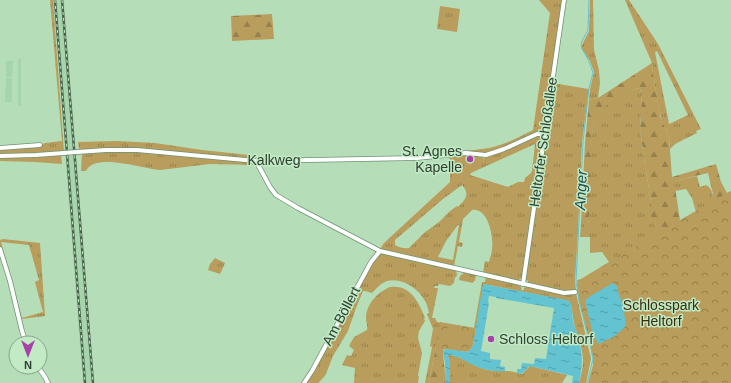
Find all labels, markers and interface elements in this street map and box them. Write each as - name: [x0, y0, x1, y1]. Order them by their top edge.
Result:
- street label: Heltorfer Schloßallee: [526, 76, 560, 208]
- place label: St. Agnes Kapelle: [402, 143, 462, 175]
- street label: Kalkweg: [248, 152, 300, 168]
- marker: St. Agnes Kapelle: [465, 154, 475, 164]
- water label: Anger: [571, 169, 590, 211]
- street label: Am Böllert: [319, 284, 363, 348]
- park label: Schlosspark Heltorf: [623, 297, 700, 329]
- place label: Schloss Heltorf: [499, 331, 593, 347]
- marker: Schloss Heltorf: [486, 334, 496, 344]
- north arrow: [8, 335, 48, 375]
- text: N: [24, 359, 32, 371]

